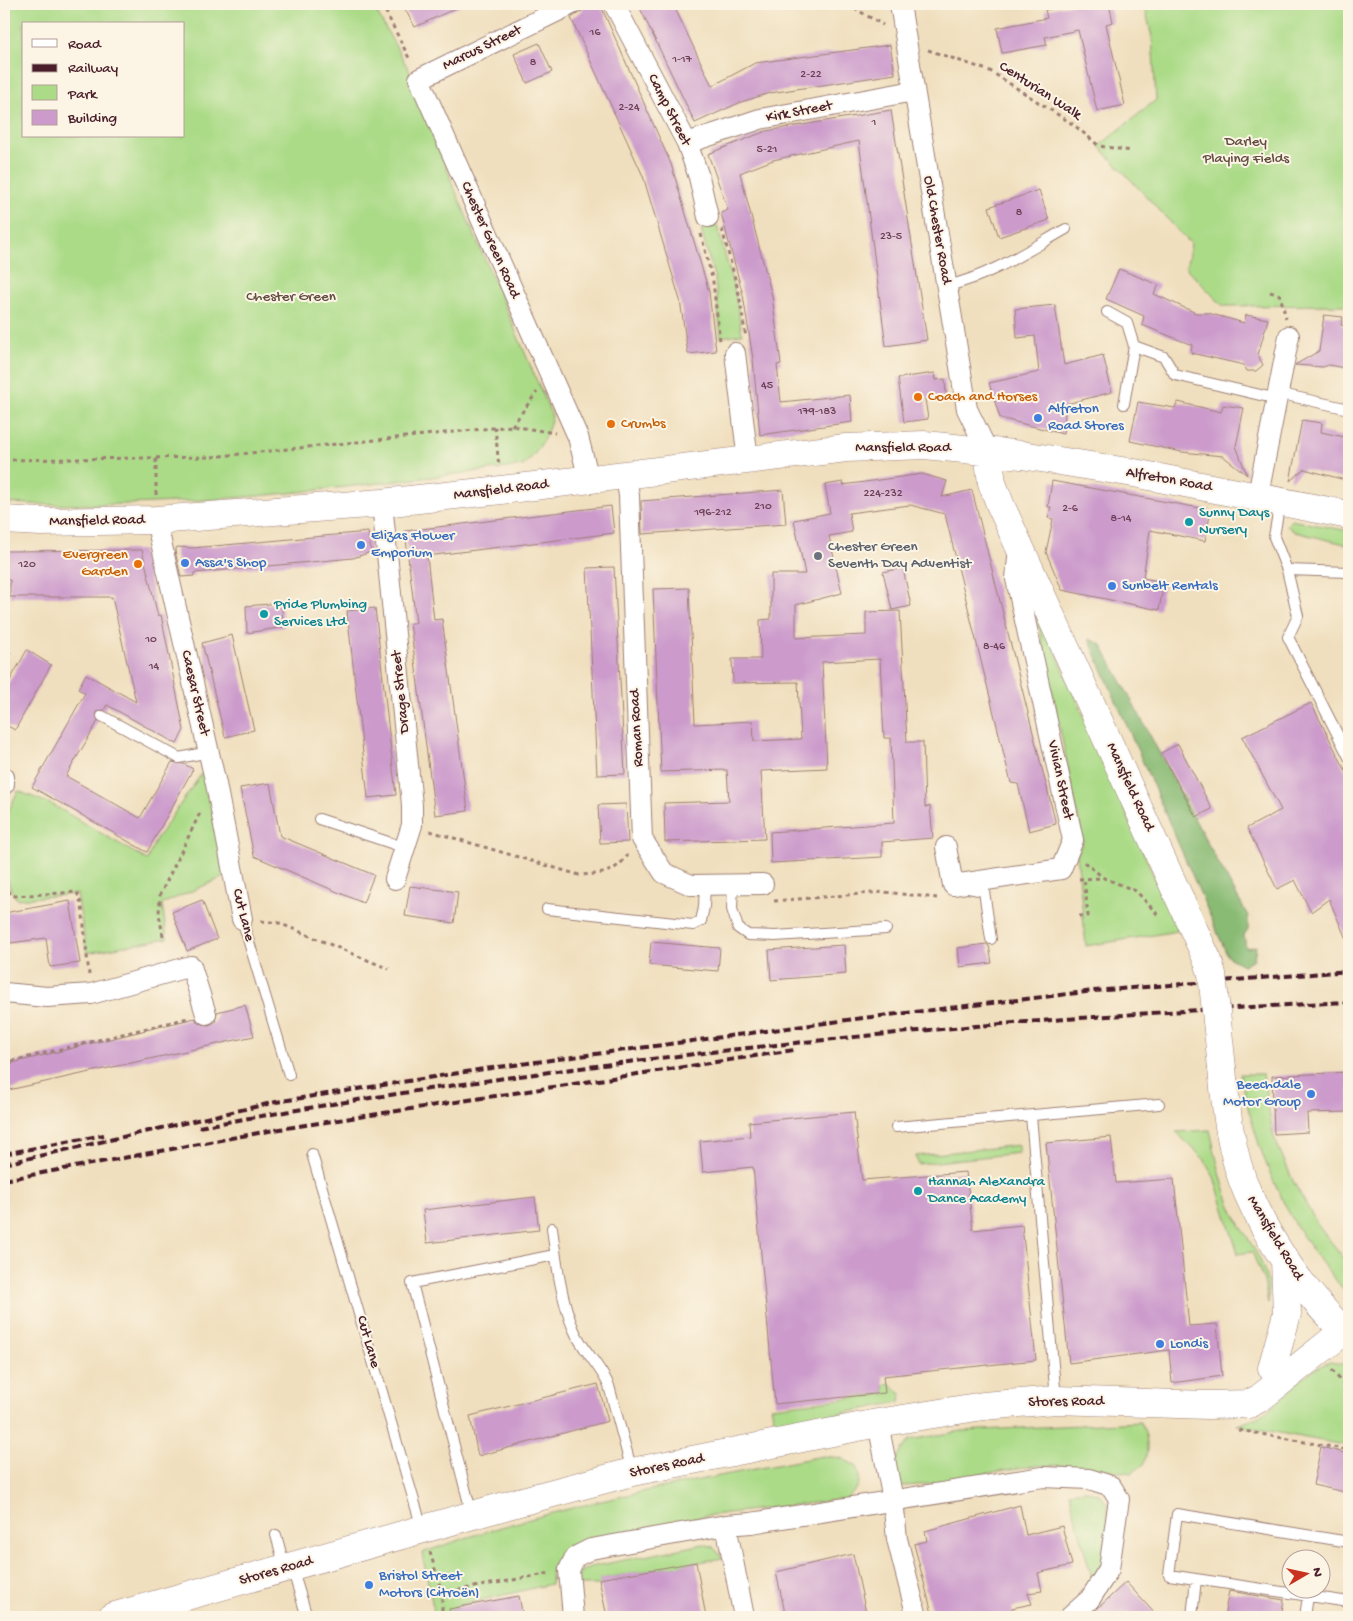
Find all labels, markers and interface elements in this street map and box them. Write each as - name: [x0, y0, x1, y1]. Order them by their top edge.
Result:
- street label: Marcus Street: [440, 20, 526, 75]
- legend: [22, 22, 185, 138]
- house number: 16: [589, 26, 601, 40]
- text: Road: [68, 36, 102, 54]
- house number: 1-17: [671, 53, 693, 67]
- house number: 8: [530, 56, 537, 70]
- street label: Centurian Walk: [995, 58, 1086, 125]
- text: Railway: [68, 60, 119, 78]
- house number: 2-22: [800, 68, 822, 82]
- street label: Camp Street: [643, 71, 696, 151]
- text: Park: [67, 86, 98, 104]
- street label: Kirk Street: [764, 96, 835, 127]
- house number: 2-24: [618, 101, 640, 115]
- text: Building: [67, 110, 117, 128]
- house number: 1: [871, 116, 877, 130]
- park label: Darley Playing Fields: [1202, 133, 1289, 168]
- house number: 5-21: [757, 143, 778, 157]
- street label: Old Chester Road: [919, 174, 956, 287]
- street label: Chester Green Road: [456, 179, 524, 302]
- house number: 8: [1016, 206, 1023, 220]
- house number: 23-5: [880, 230, 902, 244]
- park label: Chester Green: [246, 288, 336, 306]
- house number: 45: [761, 379, 773, 393]
- place label: Coach and Horses: [928, 388, 1038, 406]
- marker: Coach and Horses: [912, 391, 924, 403]
- place label: Alfreton Road Stores: [1048, 400, 1124, 435]
- house number: 179-183: [797, 405, 836, 419]
- marker: Alfreton Road Stores: [1032, 412, 1044, 424]
- place label: Crumbs: [621, 415, 666, 433]
- marker: Crumbs: [605, 418, 617, 430]
- street label: Mansfield Road: [855, 439, 952, 457]
- street label: Alfreton Road: [1125, 464, 1215, 497]
- street label: Mansfield Road: [453, 475, 551, 505]
- house number: 224-232: [863, 487, 903, 501]
- house number: 210: [754, 500, 772, 514]
- house number: 2-6: [1062, 502, 1079, 516]
- place label: Sunny Days Nursery: [1199, 504, 1270, 539]
- house number: 196-212: [693, 506, 732, 520]
- street label: Mansfield Road: [49, 511, 146, 531]
- house number: 8-14: [1111, 512, 1132, 526]
- marker: Sunny Days Nursery: [1183, 516, 1195, 528]
- place label: Elizas Flower Emporium: [371, 527, 456, 562]
- place label: Chester Green Seventh Day Adventist: [828, 538, 973, 573]
- marker: Elizas Flower Emporium: [355, 539, 367, 551]
- place label: Evergreen Garden: [63, 546, 128, 581]
- marker: Chester Green Seventh Day Adventist: [812, 550, 824, 562]
- place label: Assa's Shop: [195, 554, 267, 572]
- marker: Assa's Shop: [179, 557, 191, 569]
- house number: 120: [17, 558, 36, 572]
- marker: Evergreen Garden: [132, 558, 144, 570]
- place label: Sunbelt Rentals: [1122, 577, 1218, 595]
- marker: Sunbelt Rentals: [1106, 580, 1118, 592]
- place label: Pride Plumbing Services Ltd: [273, 596, 367, 631]
- marker: Pride Plumbing Services Ltd: [258, 608, 270, 620]
- house number: 10: [144, 633, 157, 647]
- house number: 8-46: [983, 640, 1006, 654]
- street label: Drage Street: [388, 648, 414, 735]
- street label: Caesar Street: [176, 649, 214, 739]
- house number: 14: [148, 660, 160, 674]
- street label: Roman Road: [626, 687, 648, 767]
- street label: Vivian Street: [1043, 738, 1078, 823]
- street label: Mansfield Road: [1102, 740, 1159, 835]
- street label: Cut Lane: [228, 887, 258, 943]
- place label: Beechdale Motor Group: [1223, 1076, 1302, 1111]
- marker: Beechdale Motor Group: [1305, 1088, 1317, 1100]
- place label: Hannah Alexandra Dance Academy: [927, 1173, 1045, 1208]
- marker: Hannah Alexandra Dance Academy: [912, 1185, 924, 1197]
- street label: Mansfield Road: [1243, 1192, 1308, 1285]
- street label: Cut Lane: [352, 1314, 384, 1370]
- place label: Londis: [1170, 1335, 1208, 1353]
- marker: Londis: [1154, 1338, 1166, 1350]
- street label: Stores Road: [1028, 1392, 1105, 1412]
- street label: Stores Road: [628, 1449, 707, 1483]
- north arrow: [1280, 1548, 1330, 1598]
- street label: Stores Road: [237, 1552, 316, 1590]
- place label: Bristol Street Motors (Citroën): [378, 1567, 479, 1602]
- text: N: [1307, 1567, 1325, 1578]
- marker: Bristol Street Motors (Citroën): [363, 1579, 375, 1591]

